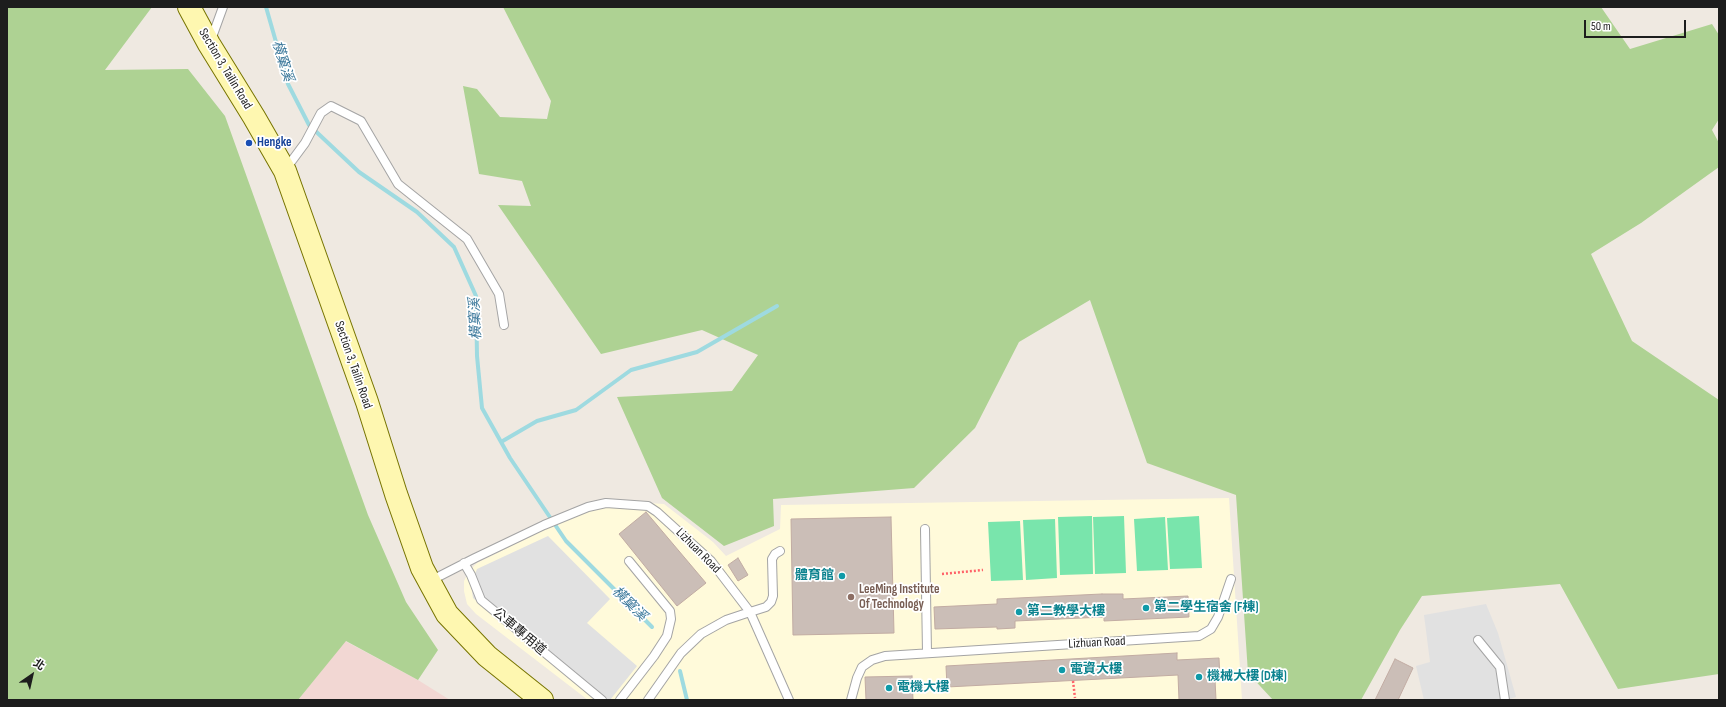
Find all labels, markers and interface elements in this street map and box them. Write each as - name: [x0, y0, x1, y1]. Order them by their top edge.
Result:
- scale bar: [1586, 12, 1688, 38]
- text: 50 m: [1591, 19, 1611, 34]
- street label: Section 3, Tailin Road: [195, 26, 255, 112]
- water label: 橫窠溪: [268, 38, 296, 84]
- place label: Hengke: [257, 135, 292, 151]
- marker: Hengke: [244, 138, 254, 148]
- water label: 橫窠溪: [467, 298, 485, 340]
- street label: Section 3, Tailin Road: [331, 319, 375, 411]
- street label: Lizhuan Road: [672, 525, 724, 577]
- place label: 體育館: [795, 568, 834, 584]
- marker: 體育館: [837, 571, 847, 581]
- place label: LeeMing Institute Of Technology: [859, 582, 940, 613]
- water label: 橫窠溪: [608, 583, 650, 625]
- marker: LeeMing Institute Of Technology: [846, 592, 856, 602]
- place label: 第二學生宿舍 (F棟): [1154, 600, 1259, 616]
- marker: 第二學生宿舍 (F棟): [1141, 603, 1151, 613]
- place label: 第二教學大樓: [1027, 604, 1105, 620]
- street label: 公車專用道: [489, 605, 549, 659]
- marker: 第二教學大樓: [1014, 607, 1024, 617]
- street label: Lizhuan Road: [1068, 634, 1126, 652]
- north arrow: [12, 655, 52, 695]
- text: 北: [31, 656, 47, 673]
- place label: 電資大樓: [1070, 662, 1122, 678]
- marker: 電資大樓: [1057, 665, 1067, 675]
- place label: 機械大樓 (D棟): [1207, 669, 1287, 685]
- marker: 機械大樓 (D棟): [1194, 672, 1204, 682]
- place label: 電機大樓: [897, 680, 949, 696]
- marker: 電機大樓: [884, 683, 894, 693]

